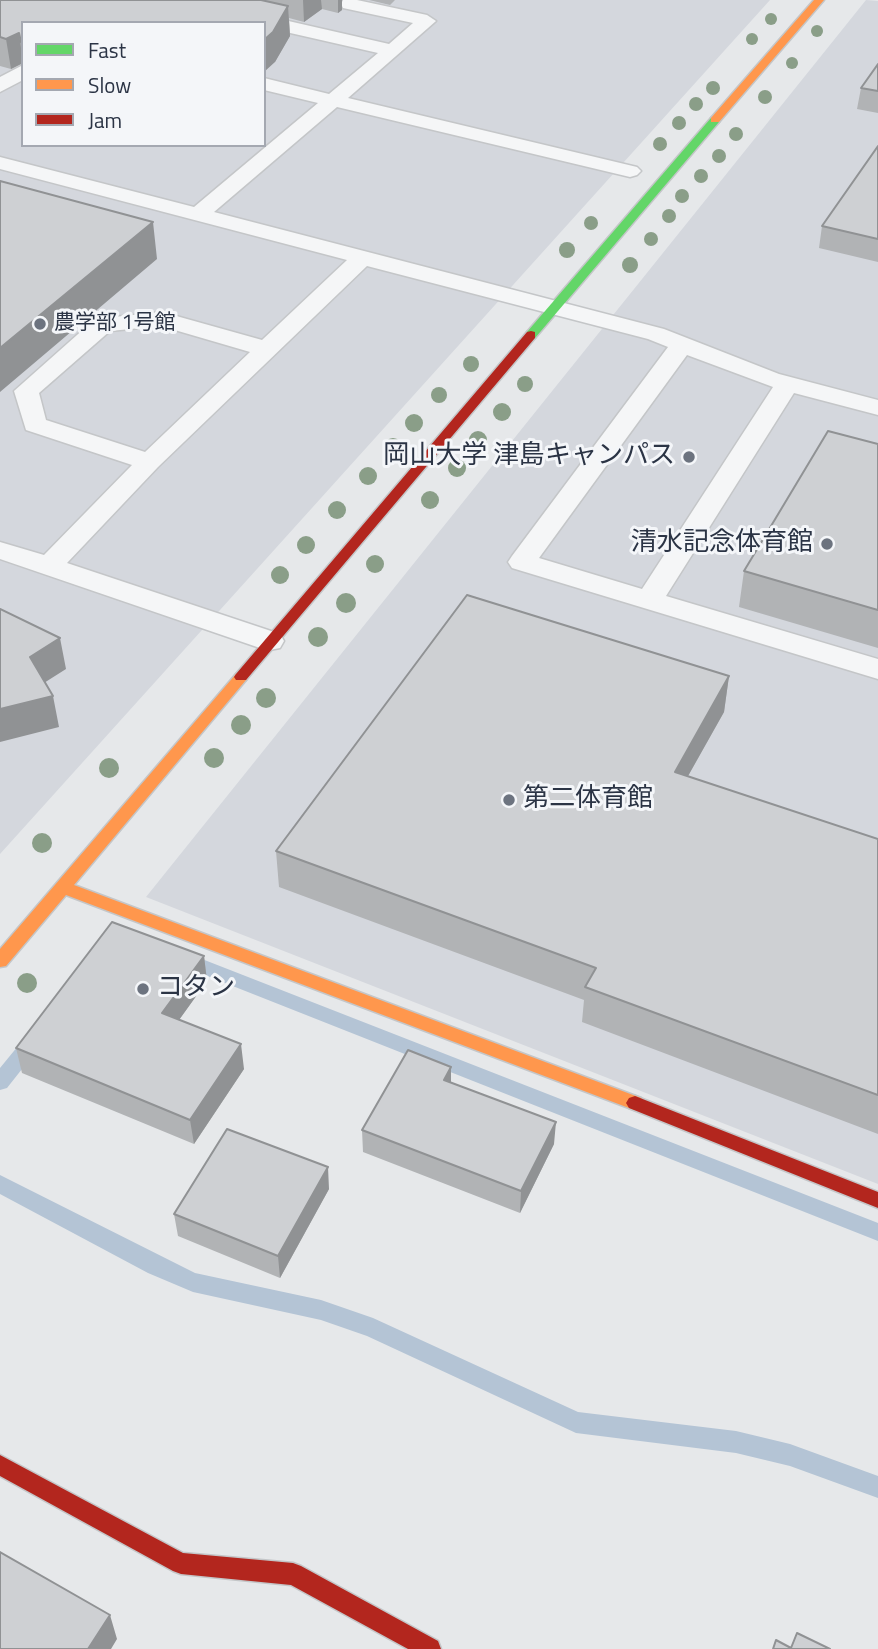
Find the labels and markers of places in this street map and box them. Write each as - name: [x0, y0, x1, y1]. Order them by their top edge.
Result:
- place label: 農学部 1号館: [54, 311, 175, 337]
- marker: 農学部 1号館: [32, 316, 48, 332]
- place label: 岡山大学 津島キャンパス: [383, 441, 675, 473]
- marker: 岡山大学 津島キャンパス: [681, 449, 697, 465]
- place label: 清水記念体育館: [631, 528, 813, 560]
- marker: 清水記念体育館: [819, 536, 835, 552]
- place label: 第二体育館: [523, 784, 653, 816]
- marker: 第二体育館: [501, 792, 517, 808]
- place label: コタン: [157, 973, 235, 1005]
- marker: コタン: [135, 981, 151, 997]

